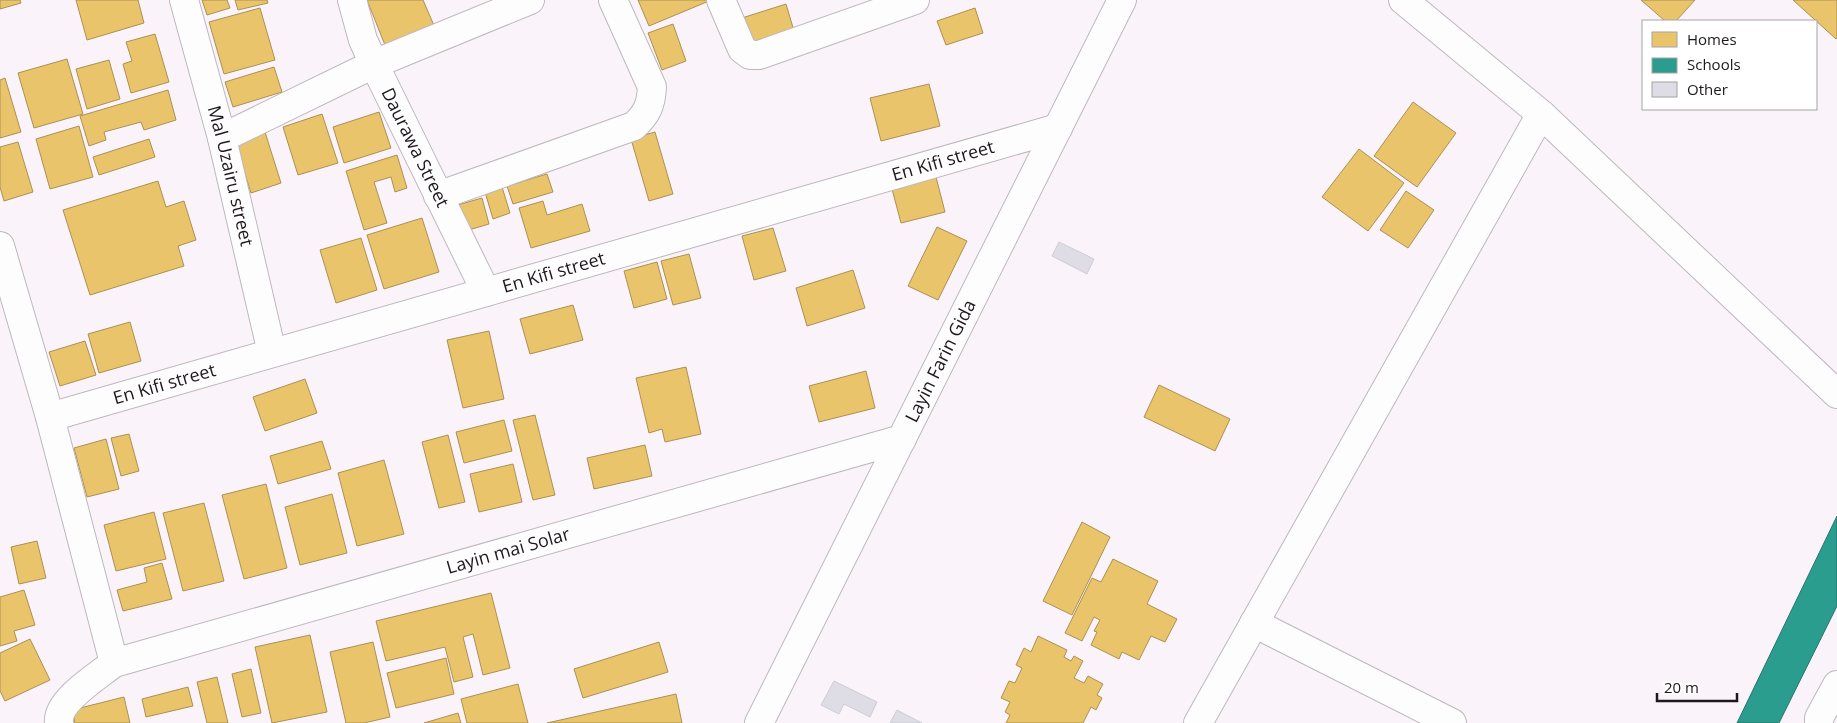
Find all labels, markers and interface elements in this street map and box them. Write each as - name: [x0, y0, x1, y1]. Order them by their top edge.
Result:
- legend: [1642, 20, 1817, 110]
- text: Homes: [1687, 29, 1737, 49]
- text: Schools: [1687, 54, 1741, 74]
- text: Other: [1687, 79, 1728, 99]
- street label: Daurawa Street: [376, 83, 455, 211]
- street label: Mal Uzairu street: [203, 103, 260, 248]
- street label: En Kifi street: [889, 134, 997, 186]
- street label: En Kifi street: [499, 246, 608, 298]
- street label: Layin Farin Gida: [899, 295, 981, 426]
- street label: En Kifi street: [110, 357, 218, 409]
- street label: Layin mai Solar: [443, 521, 573, 579]
- scale bar: [1657, 670, 1737, 702]
- text: 20 m: [1664, 677, 1699, 697]

